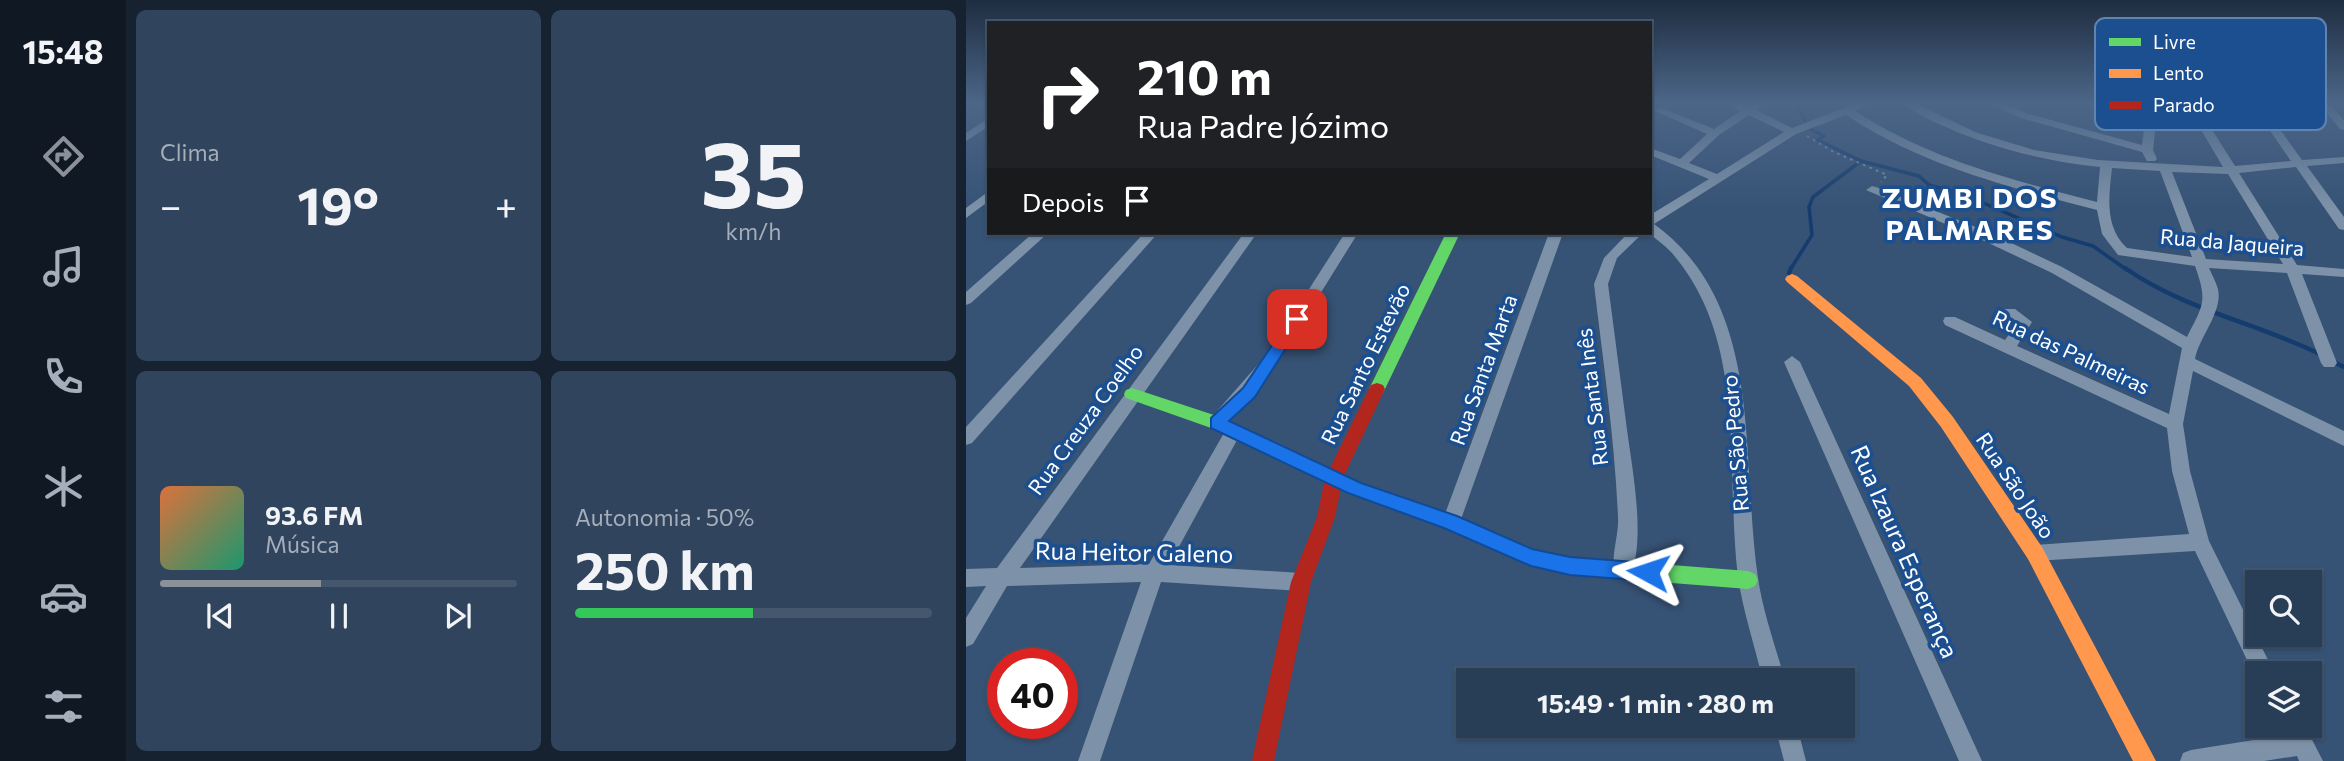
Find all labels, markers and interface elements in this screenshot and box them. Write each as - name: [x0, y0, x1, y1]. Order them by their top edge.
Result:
- legend: [2095, 18, 2326, 130]
- text: Livre: [2153, 30, 2196, 53]
- text: 15:48: [22, 31, 104, 71]
- text: 210 m: [1137, 45, 1272, 105]
- icon: right: [1022, 49, 1113, 140]
- text: Lento: [2153, 61, 2204, 84]
- text: Parado: [2153, 93, 2215, 116]
- text: Rua Padre Józimo: [1137, 105, 1389, 145]
- text: 35: [700, 115, 807, 227]
- icon: directions: [39, 132, 88, 181]
- text: Clima: [160, 138, 220, 166]
- text: 19°: [297, 172, 379, 236]
- district label: ZUMBI DOS PALMARES: [1881, 180, 2059, 246]
- text: −: [160, 181, 182, 228]
- text: +: [495, 181, 517, 228]
- icon: arrive: [1118, 182, 1156, 220]
- text: Depois: [1022, 186, 1104, 217]
- text: km/h: [726, 217, 781, 245]
- street label: Rua da Jaqueira: [2159, 223, 2305, 260]
- icon: music: [39, 242, 88, 291]
- street label: Rua Santo Estevão: [1315, 279, 1415, 448]
- pin: [1267, 289, 1327, 349]
- street label: Rua Santa Marta: [1444, 291, 1521, 448]
- icon: arrive: [1278, 300, 1316, 338]
- street label: Rua das Palmeiras: [1989, 304, 2154, 399]
- street label: Rua Santa Inês: [1571, 327, 1612, 467]
- street label: Rua Creuza Coelho: [1022, 339, 1148, 499]
- icon: phone: [39, 352, 88, 401]
- street label: Rua São Pedro: [1716, 374, 1753, 512]
- street label: Rua São João: [1972, 427, 2061, 543]
- street label: Rua Izaura Esperança: [1845, 441, 1965, 662]
- icon: climate: [39, 462, 88, 511]
- text: 93.6 FM: [265, 499, 363, 530]
- text: Autonomia · 50%: [575, 503, 754, 531]
- text: Música: [265, 530, 340, 558]
- street label: Rua Heitor Galeno: [1035, 535, 1234, 568]
- position arrow: [1611, 535, 1685, 609]
- text: 250 km: [575, 537, 755, 601]
- map controls: [2245, 570, 2322, 738]
- button: search: [2245, 570, 2322, 647]
- icon: car: [39, 572, 88, 621]
- icon: previous: [201, 597, 239, 635]
- icon: pause: [320, 597, 358, 635]
- icon: next: [439, 597, 477, 635]
- speed limit sign: 40: [987, 648, 1078, 739]
- button: layers: [2245, 661, 2322, 738]
- icon: filters: [39, 682, 88, 731]
- text: 15:49 · 1 min · 280 m: [1537, 687, 1774, 718]

